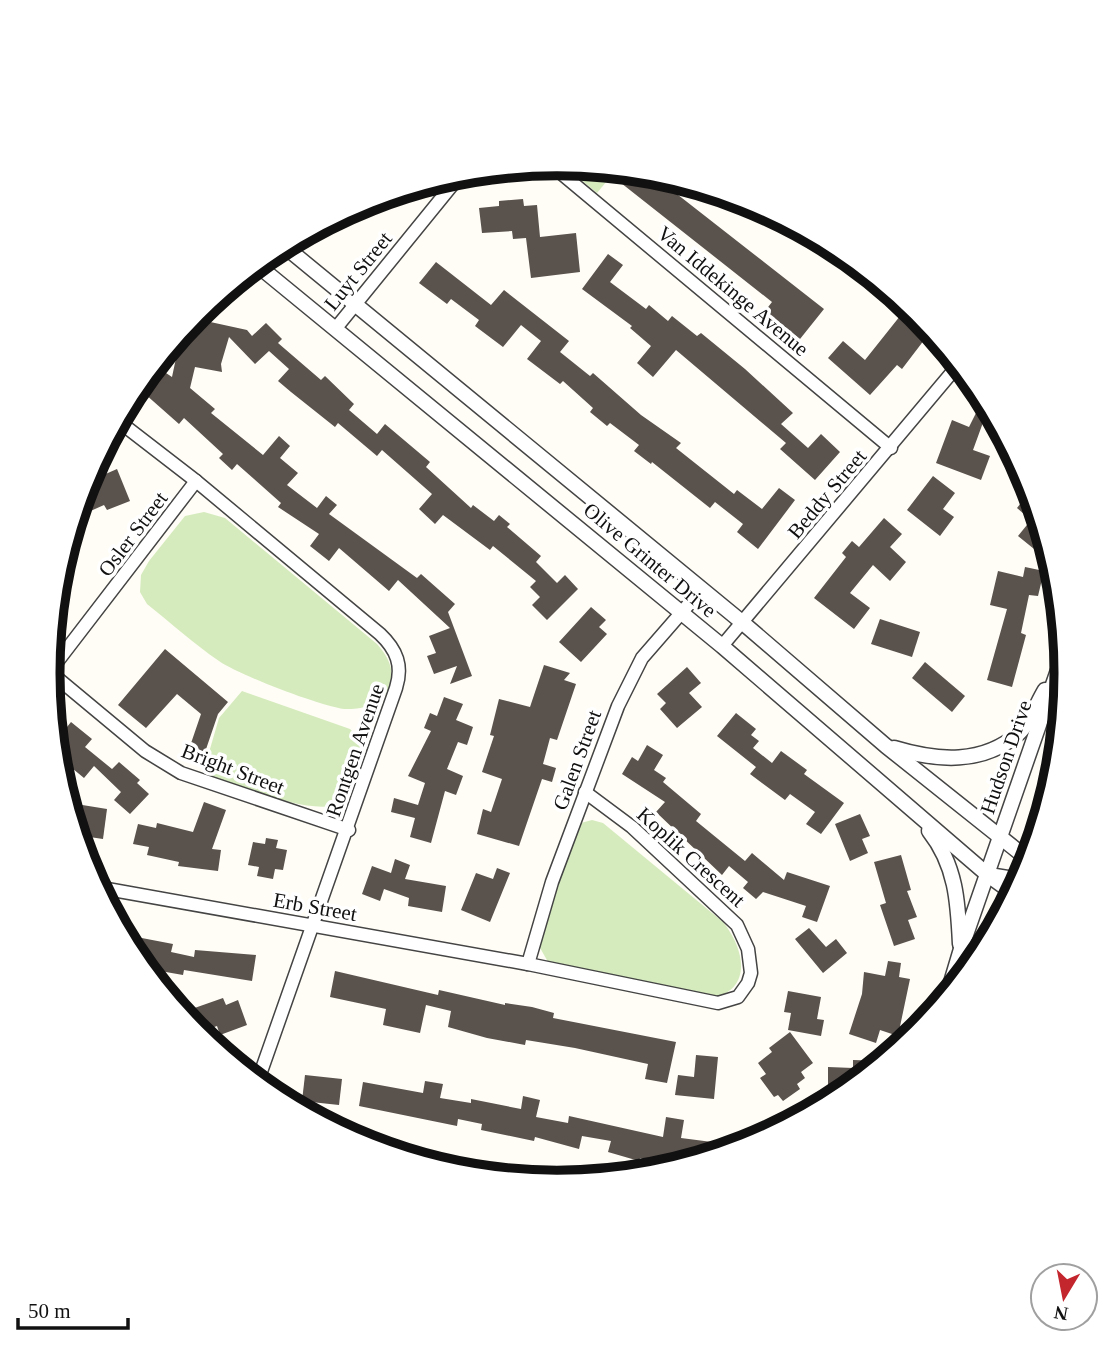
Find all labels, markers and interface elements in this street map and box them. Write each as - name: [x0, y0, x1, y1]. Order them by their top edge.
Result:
- street label: Van Iddekinge Avenue: [653, 221, 813, 361]
- street label: Luyt Street: [319, 227, 397, 315]
- street label: Beddy Street: [783, 444, 871, 543]
- street label: Osler Street: [93, 487, 173, 581]
- street label: Olive Grinter Drive: [579, 498, 721, 622]
- street label: Rontgen Avenue: [321, 680, 389, 820]
- street label: Hudson Drive: [975, 697, 1037, 817]
- street label: Galen Street: [548, 707, 606, 813]
- street label: Bright Street: [178, 738, 288, 800]
- street label: Koplik Crescent: [632, 802, 750, 912]
- street label: Erb Street: [271, 888, 359, 926]
- north arrow: [1029, 1262, 1099, 1332]
- scale bar: [18, 1286, 128, 1330]
- text: 50 m: [28, 1299, 71, 1323]
- text: N: [1052, 1302, 1070, 1325]

